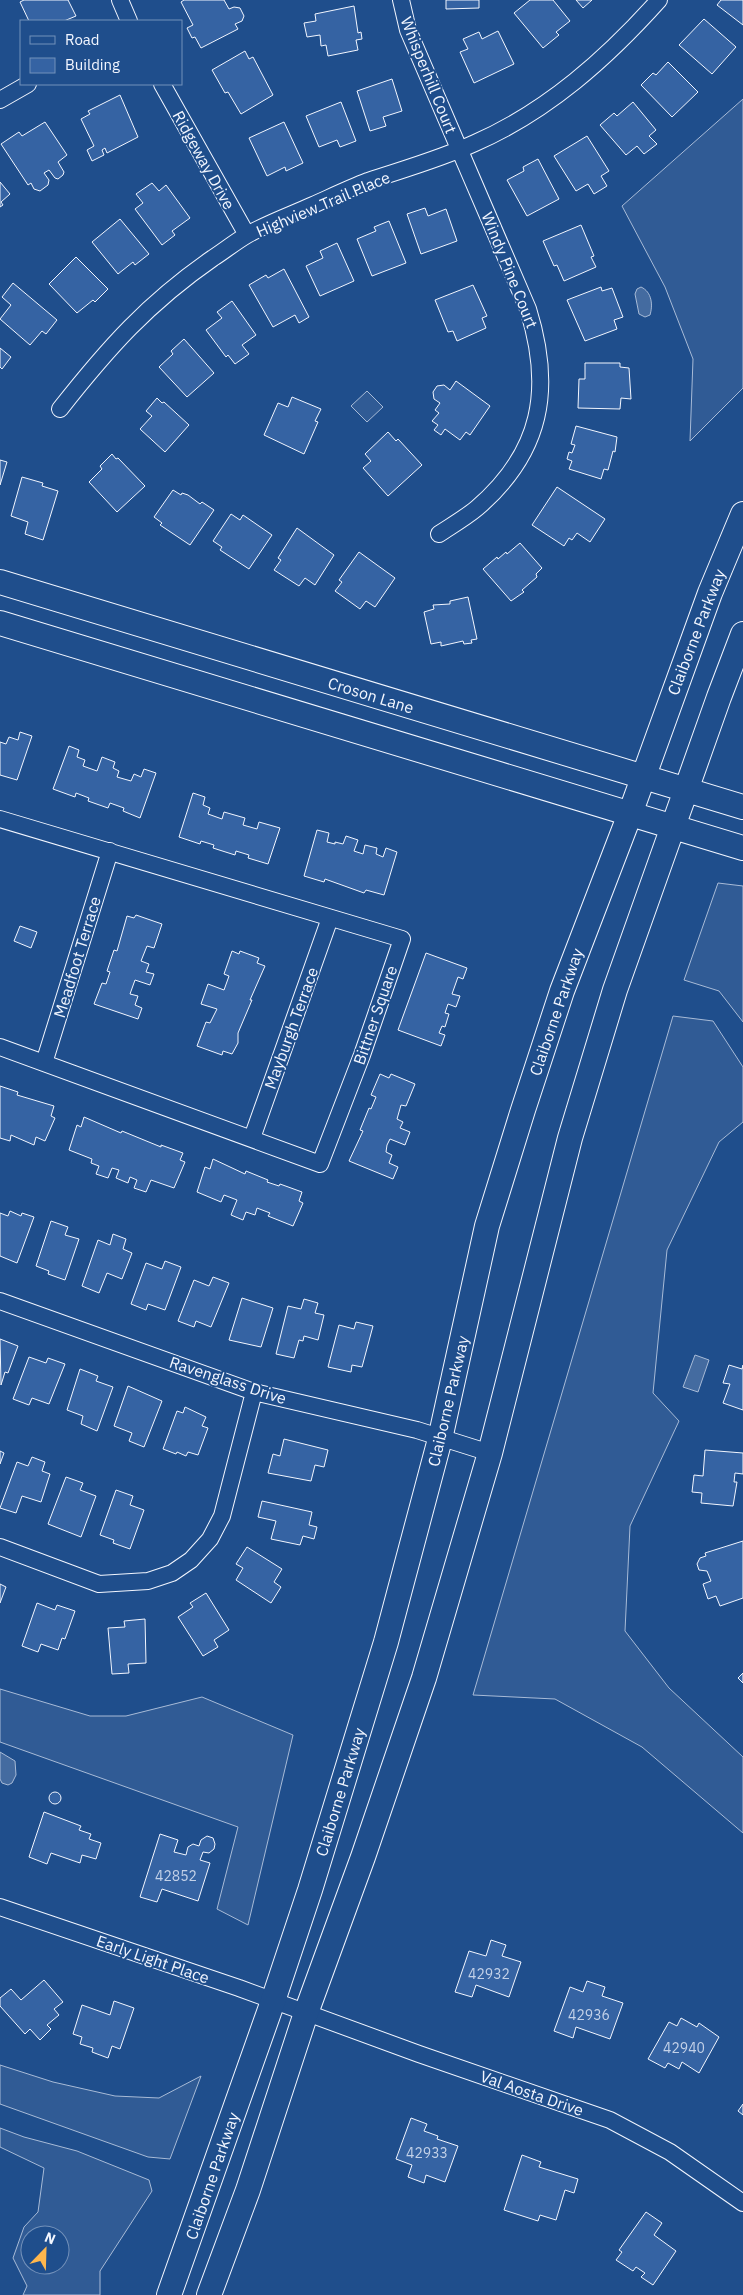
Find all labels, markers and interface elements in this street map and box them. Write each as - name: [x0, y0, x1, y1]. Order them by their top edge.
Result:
- street label: Whisperhill Court: [396, 14, 462, 136]
- legend: [20, 20, 182, 85]
- text: Road: [65, 30, 100, 49]
- text: Building: [65, 55, 120, 74]
- street label: Ridgeway Drive: [169, 107, 240, 213]
- street label: Highview Trail Place: [253, 167, 393, 241]
- street label: Windy Pine Court: [478, 209, 542, 331]
- street label: Claiborne Parkway: [663, 566, 729, 698]
- street label: Croson Lane: [326, 672, 417, 718]
- street label: Meadfoot Terrace: [49, 894, 105, 1020]
- street label: Claiborne Parkway: [525, 946, 587, 1078]
- street label: Bittner Square: [349, 962, 401, 1067]
- street label: Mayburgh Terrace: [260, 964, 322, 1092]
- street label: Claiborne Parkway: [423, 1334, 473, 1468]
- street label: Ravenglass Drive: [167, 1352, 289, 1408]
- street label: Claiborne Parkway: [311, 1725, 369, 1859]
- house number: 42852: [155, 1867, 197, 1885]
- street label: Early Light Place: [94, 1930, 212, 1988]
- house number: 42932: [468, 1965, 510, 1983]
- house number: 42936: [568, 2006, 610, 2024]
- house number: 42940: [663, 2039, 705, 2057]
- street label: Val Aosta Drive: [478, 2066, 586, 2120]
- street label: Claiborne Parkway: [181, 2110, 243, 2242]
- house number: 42933: [406, 2144, 448, 2162]
- north arrow: [20, 2225, 70, 2275]
- text: N: [42, 2228, 58, 2248]

